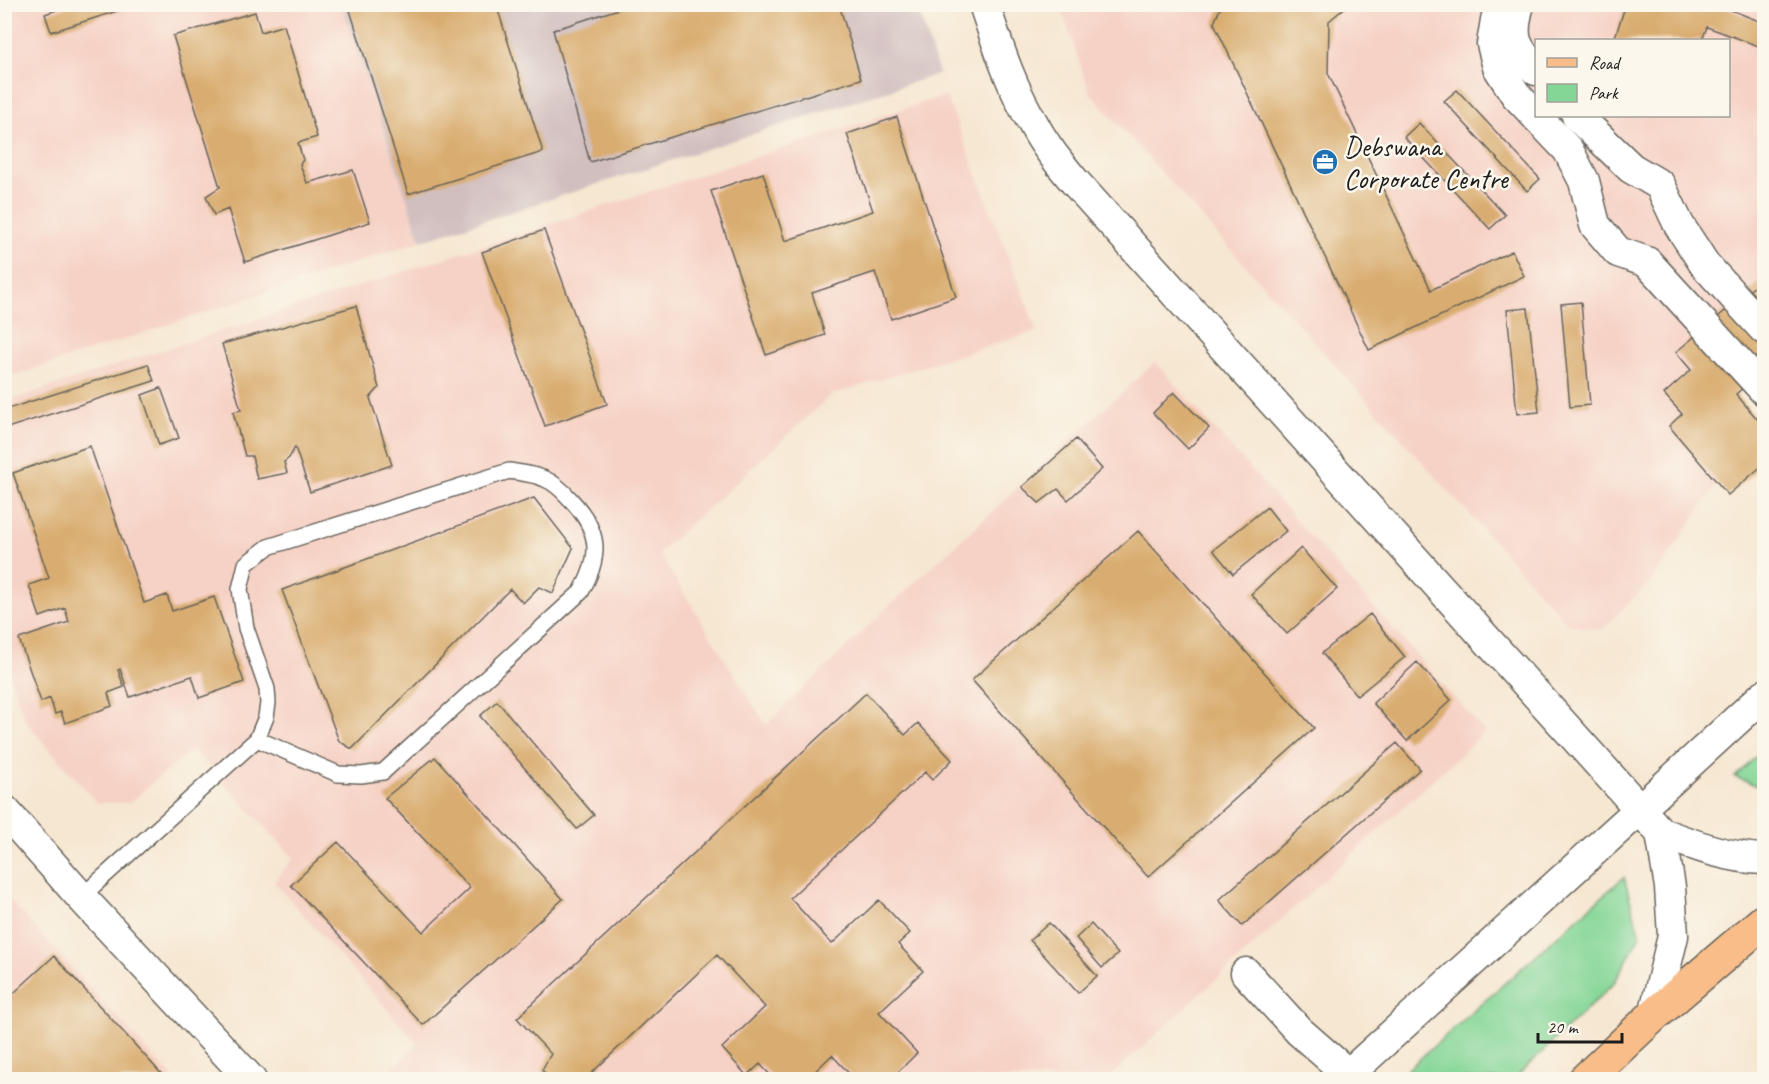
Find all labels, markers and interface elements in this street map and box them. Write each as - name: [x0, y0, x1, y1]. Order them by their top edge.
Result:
- legend: [1535, 39, 1730, 117]
- text: Road: [1589, 52, 1622, 74]
- text: Park: [1589, 82, 1619, 104]
- place label: Debswana Corporate Centre: [1344, 129, 1510, 196]
- office icon: Debswana Corporate Centre: [1310, 147, 1340, 177]
- scale bar: [1538, 1006, 1622, 1044]
- text: 20 m: [1547, 1016, 1580, 1038]

